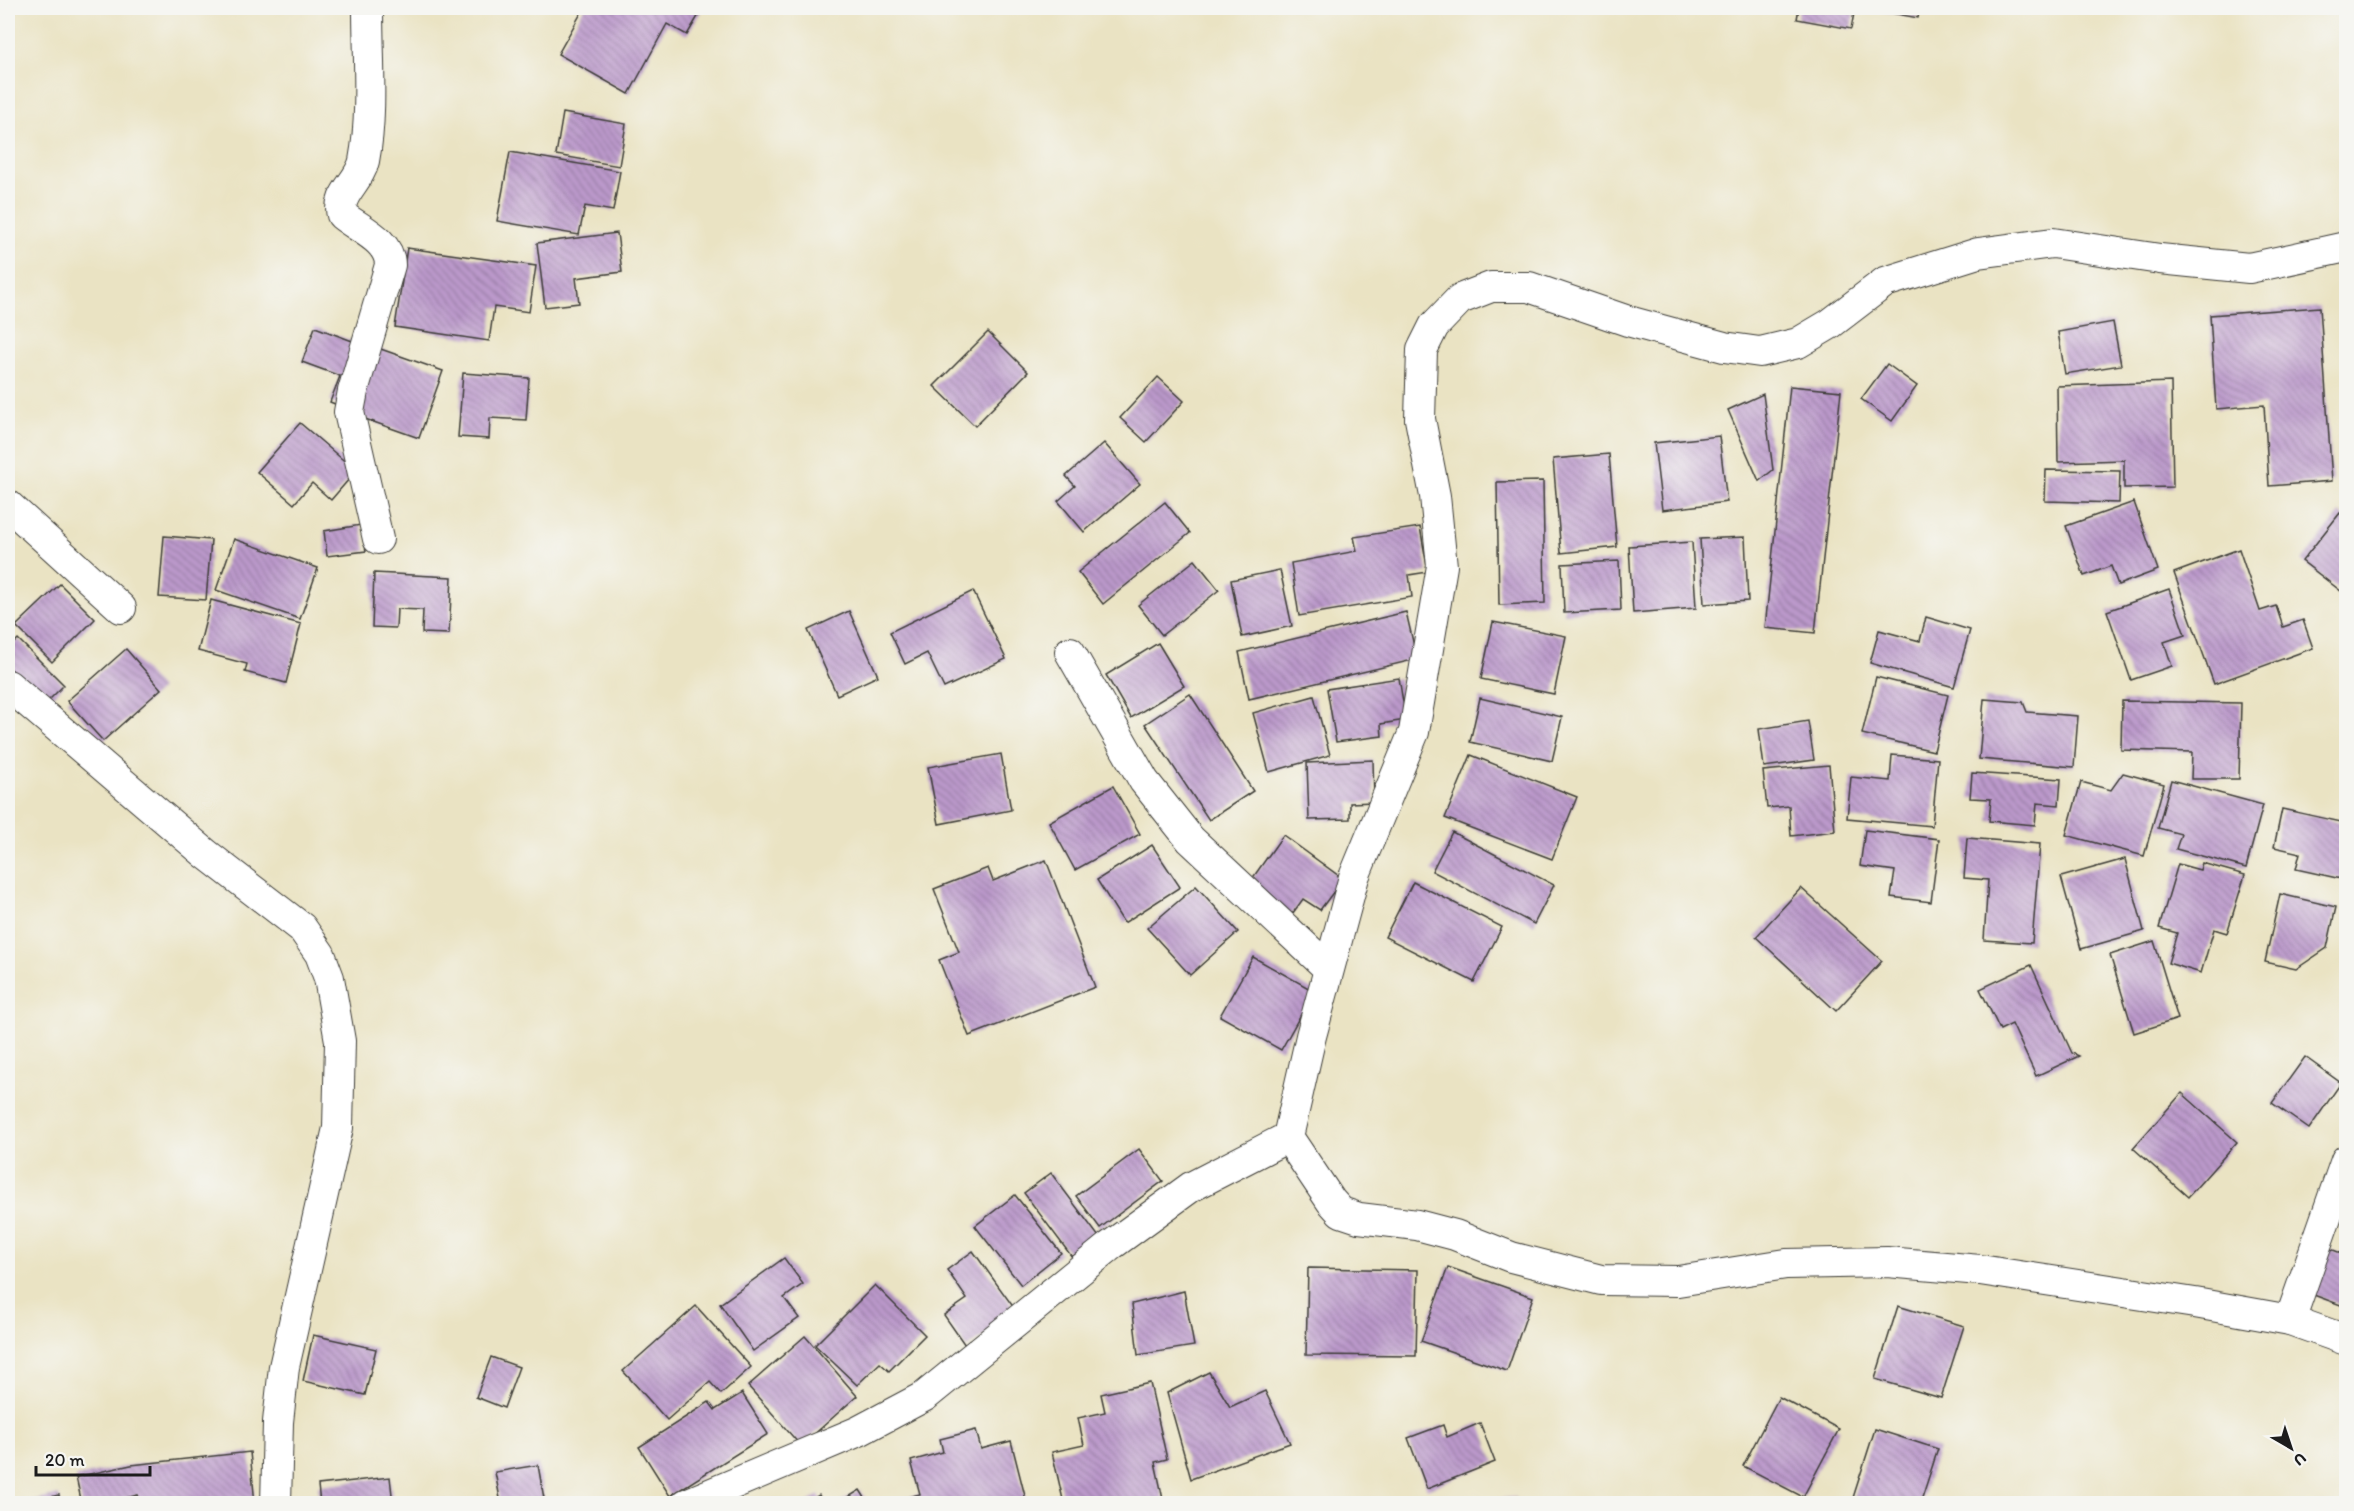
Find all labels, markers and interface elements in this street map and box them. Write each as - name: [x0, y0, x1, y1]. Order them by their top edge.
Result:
- north arrow: [2261, 1418, 2321, 1478]
- scale bar: [36, 1439, 150, 1477]
- text: 20 m: [45, 1449, 85, 1471]
- text: U: [2290, 1449, 2310, 1470]

